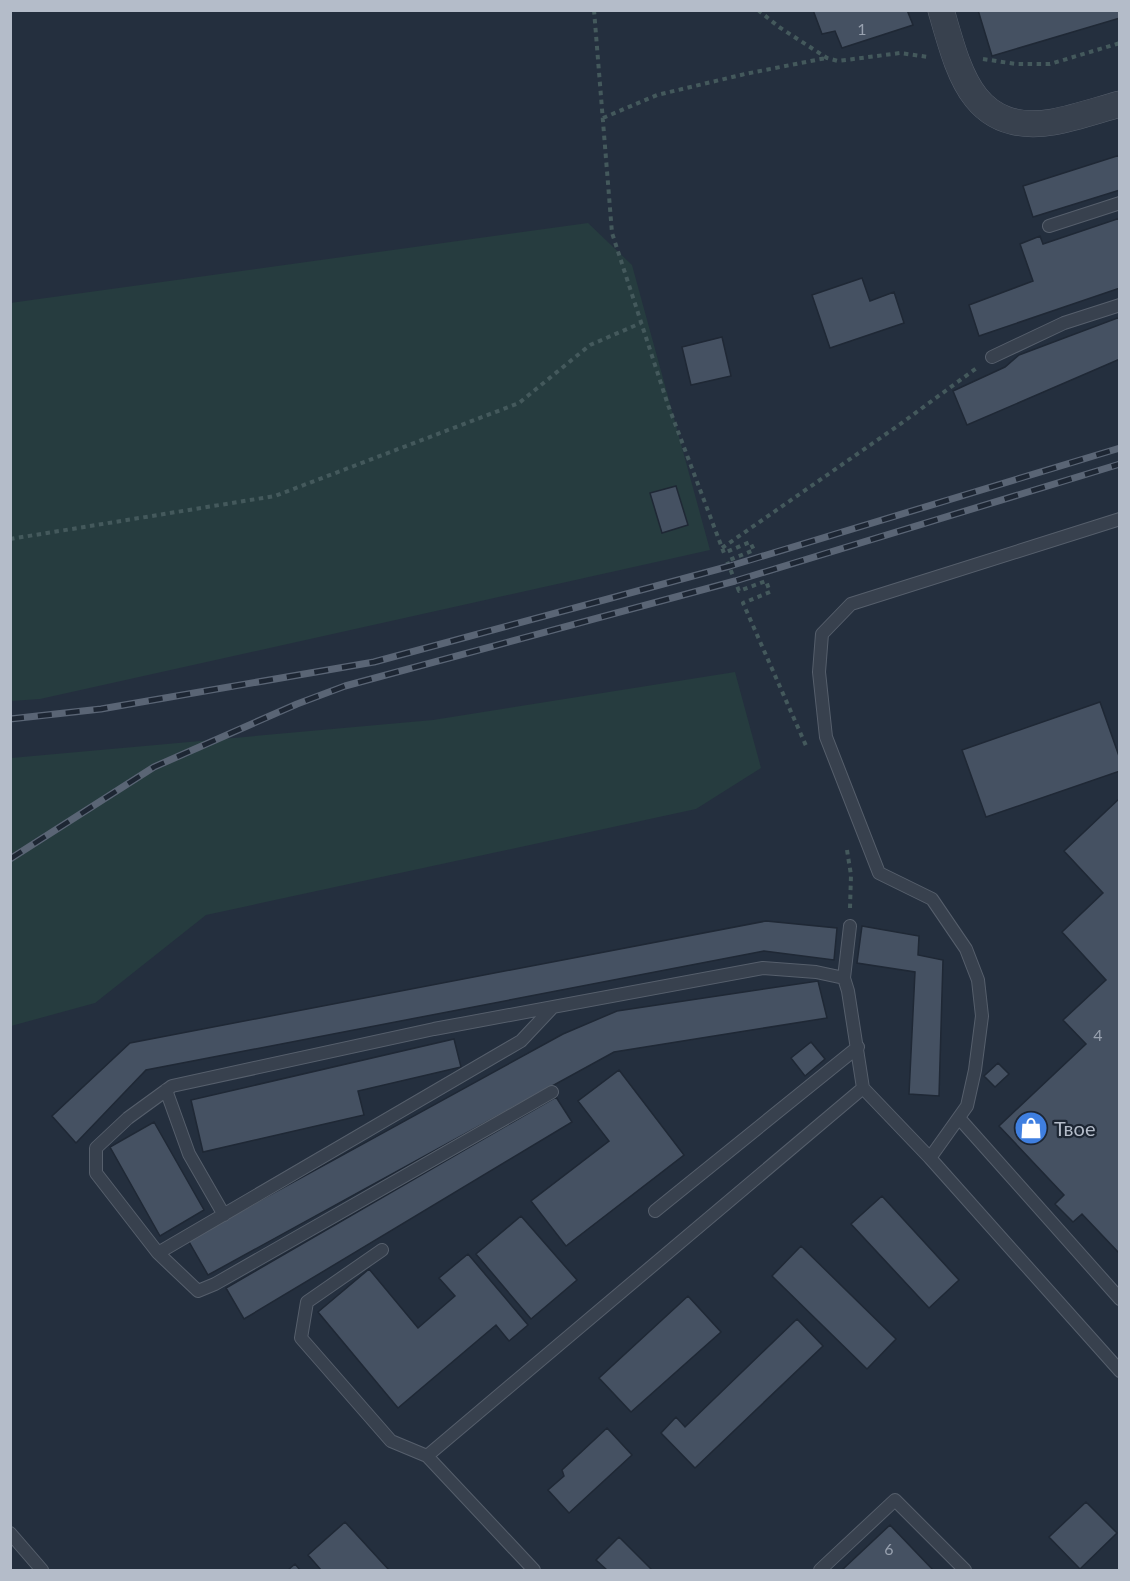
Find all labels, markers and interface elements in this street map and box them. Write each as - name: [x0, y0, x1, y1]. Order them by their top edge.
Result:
- house number: 1: [857, 19, 867, 38]
- house number: 4: [1093, 1025, 1103, 1044]
- shop icon: Твое: [1013, 1110, 1049, 1146]
- place label: Твое: [1054, 1116, 1095, 1140]
- house number: 6: [884, 1539, 894, 1558]

